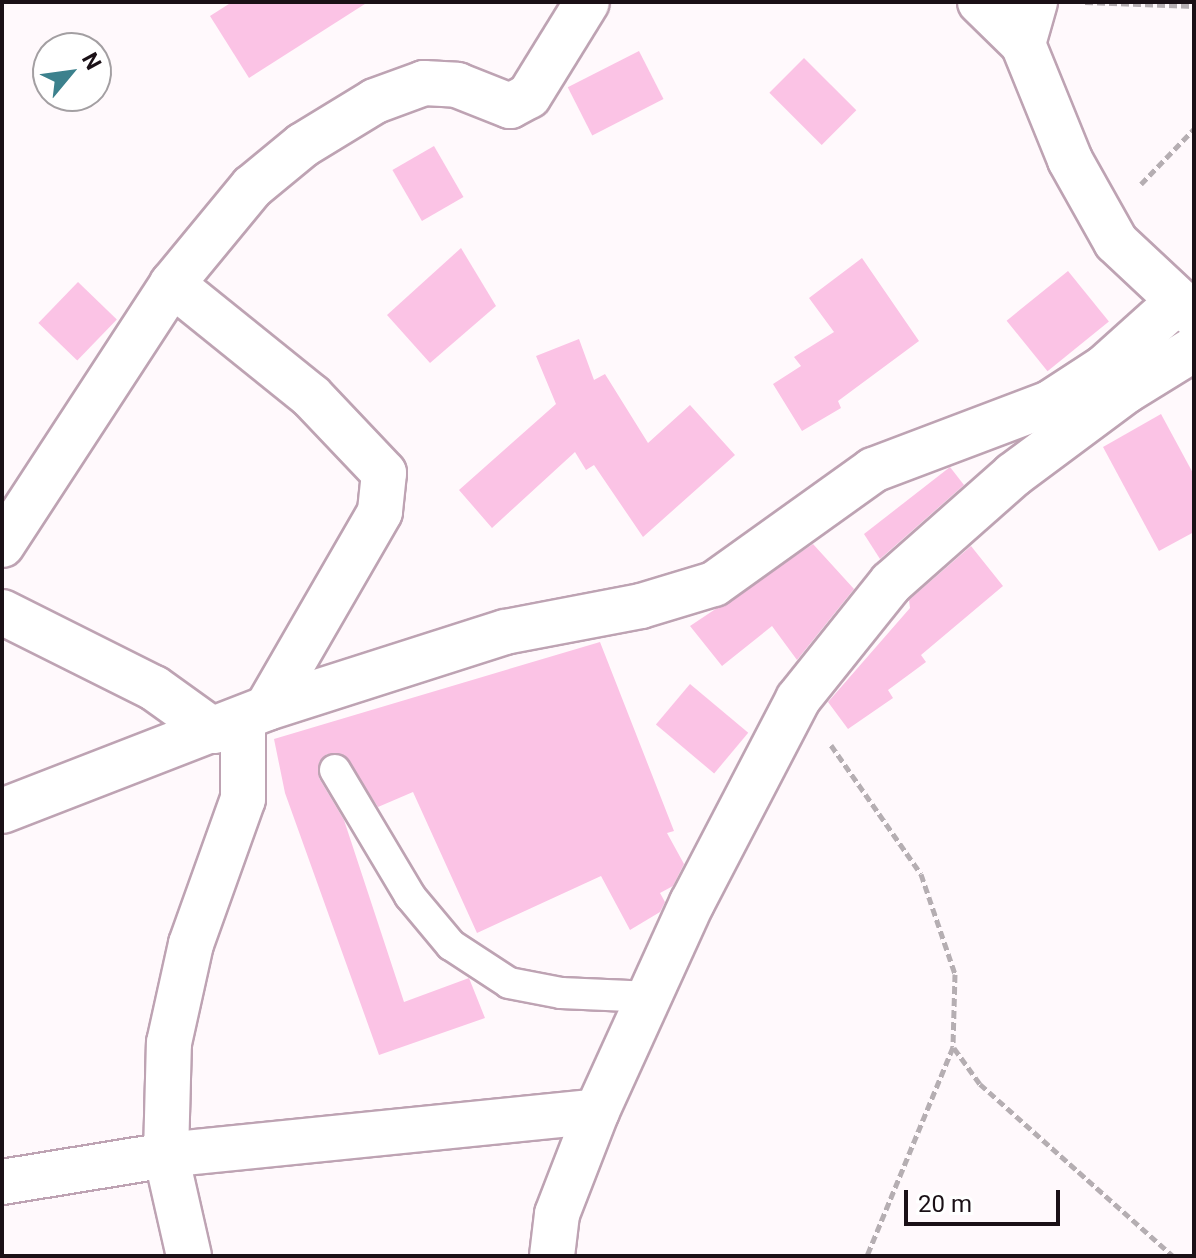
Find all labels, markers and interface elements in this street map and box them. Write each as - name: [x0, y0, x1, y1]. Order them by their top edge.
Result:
- north arrow: [32, 32, 112, 112]
- text: N: [77, 48, 106, 74]
- scale bar: [908, 1174, 1064, 1224]
- text: 20 m: [918, 1190, 972, 1218]

